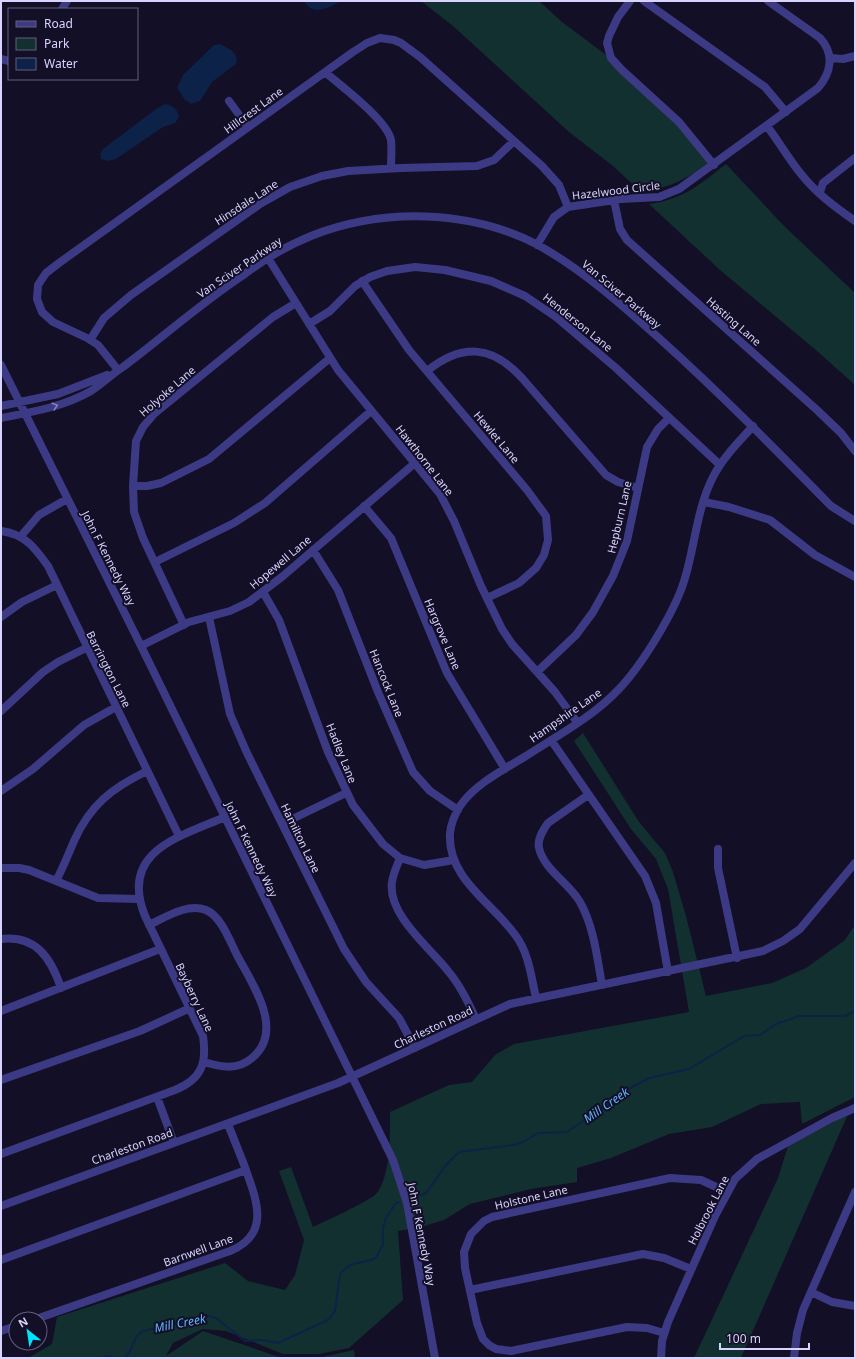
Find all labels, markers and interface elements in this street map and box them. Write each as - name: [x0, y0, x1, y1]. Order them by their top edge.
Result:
- legend: [8, 8, 138, 80]
- text: Road: [44, 15, 73, 32]
- text: Park: [44, 35, 70, 52]
- text: Water: [44, 55, 78, 72]
- street label: Hillcrest Lane: [220, 84, 286, 136]
- street label: Hinsdale Lane: [211, 176, 281, 228]
- street label: Hazelwood Circle: [571, 177, 661, 203]
- street label: Van Sciver Parkway: [194, 233, 285, 301]
- street label: Van Sciver Parkway: [579, 256, 665, 332]
- street label: Henderson Lane: [540, 289, 616, 355]
- street label: Hasting Lane: [704, 293, 764, 349]
- street label: Holyoke Lane: [136, 362, 198, 420]
- one-way arrow: [51, 402, 58, 411]
- street label: Hewlet Lane: [471, 408, 523, 466]
- street label: Hawthorne Lane: [393, 422, 457, 498]
- street label: Hepburn Lane: [603, 479, 635, 555]
- street label: John F Kennedy Way: [78, 507, 140, 608]
- street label: Hopewell Lane: [246, 532, 314, 592]
- street label: Hargrove Lane: [421, 596, 465, 672]
- street label: Barrington Lane: [83, 628, 135, 710]
- street label: Hancock Lane: [367, 647, 407, 719]
- street label: Hampshire Lane: [526, 685, 604, 745]
- street label: Hadley Lane: [323, 721, 361, 785]
- street label: John F Kennedy Way: [222, 798, 282, 900]
- street label: Hamilton Lane: [278, 801, 324, 875]
- street label: Bayberry Lane: [172, 960, 218, 1034]
- street label: Charleston Road: [391, 1002, 475, 1052]
- water label: Mill Creek: [580, 1083, 633, 1127]
- street label: Charleston Road: [89, 1124, 175, 1168]
- street label: Holbrook Lane: [684, 1173, 732, 1247]
- street label: John F Kennedy Way: [404, 1180, 439, 1287]
- street label: Holstone Lane: [493, 1181, 569, 1213]
- street label: Barnwell Lane: [161, 1230, 235, 1270]
- water label: Mill Creek: [153, 1309, 208, 1336]
- north arrow: [8, 1311, 48, 1351]
- text: N: [15, 1313, 30, 1331]
- scale bar: [720, 1325, 809, 1351]
- text: 100 m: [726, 1330, 761, 1347]

